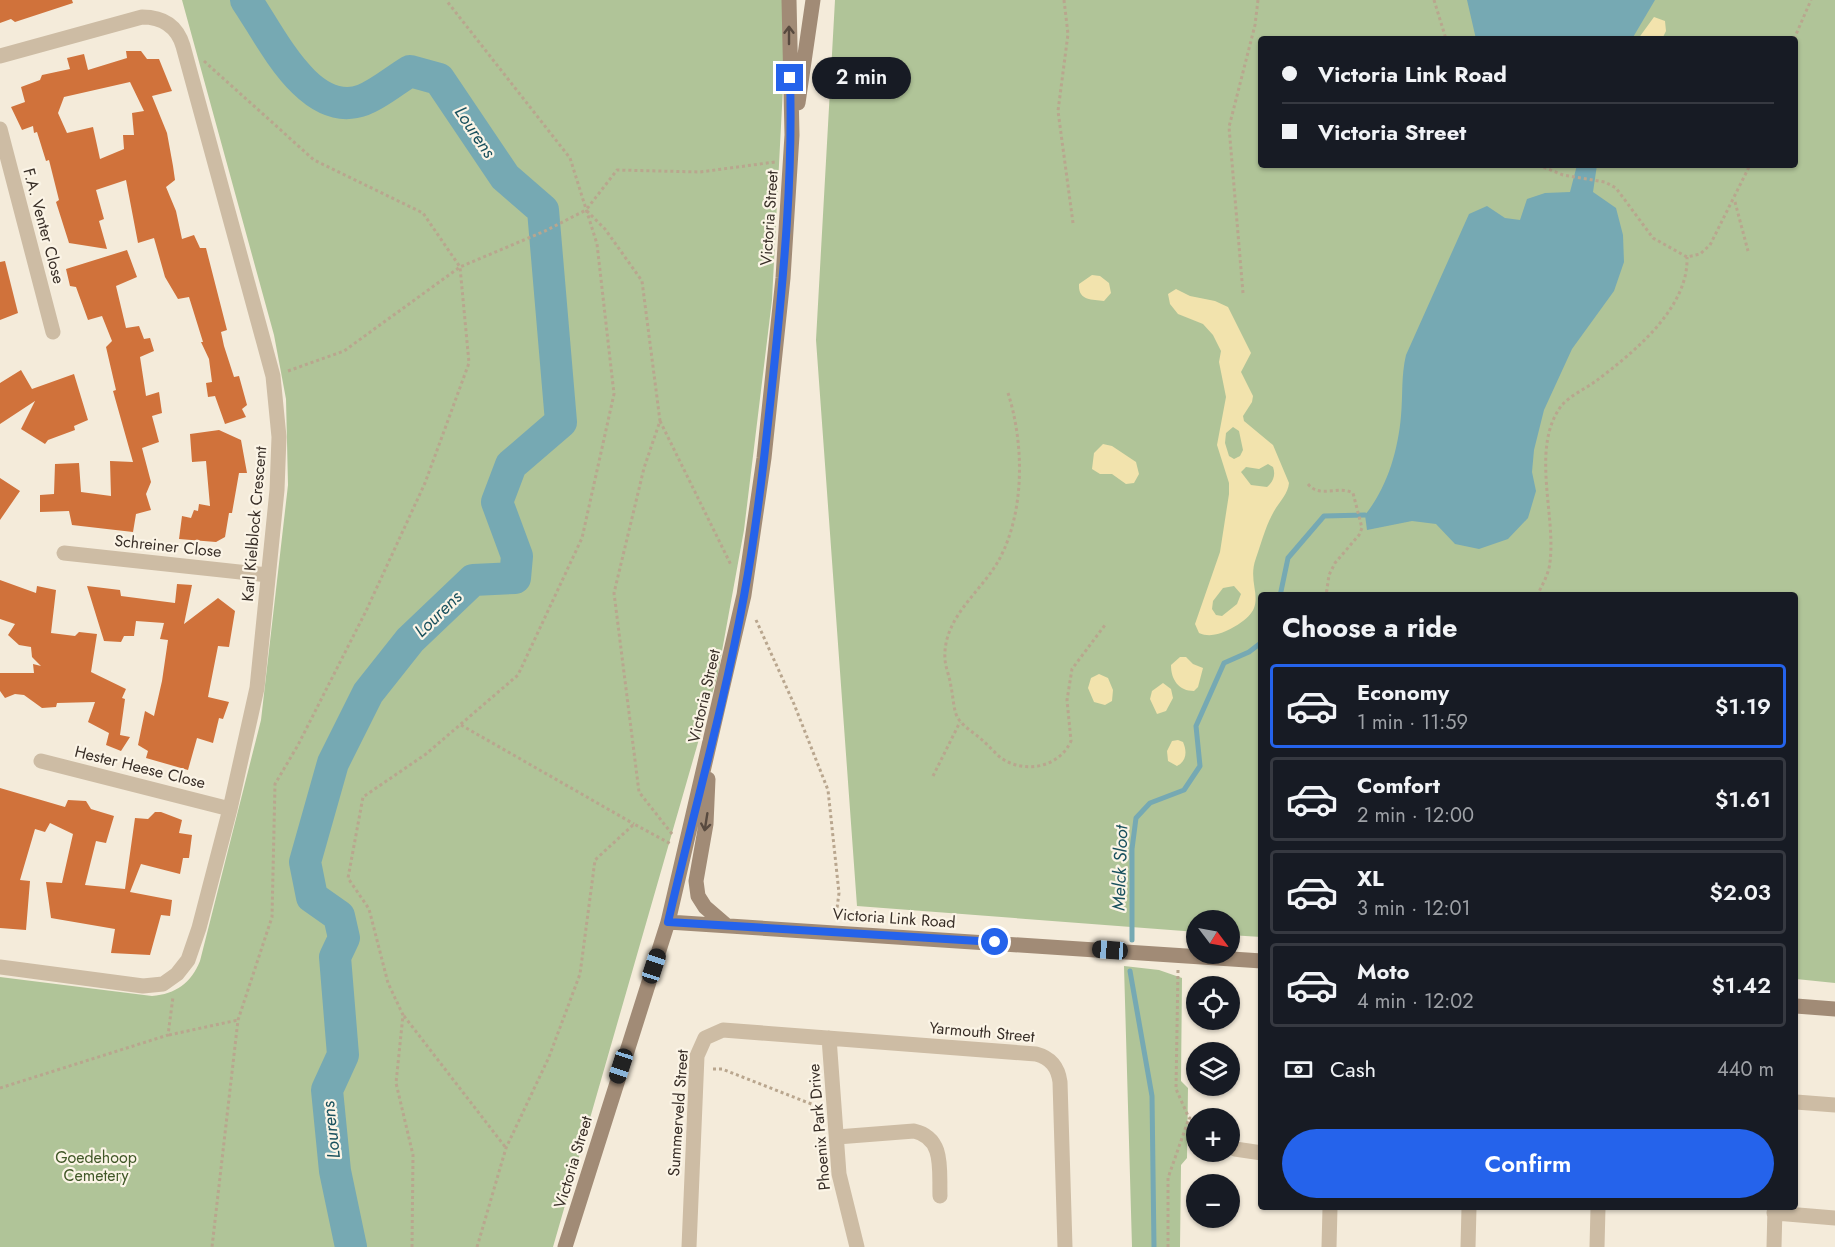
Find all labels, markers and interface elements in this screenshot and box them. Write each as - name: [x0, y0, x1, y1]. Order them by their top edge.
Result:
- one-way arrow: [783, 26, 795, 46]
- callout: 2 min: [811, 57, 910, 99]
- text: Victoria Link Road: [1318, 58, 1507, 90]
- text: 2 min: [836, 63, 887, 92]
- route end: [776, 64, 803, 91]
- water label: Lourens: [448, 101, 502, 164]
- text: Victoria Street: [1318, 116, 1466, 148]
- street label: F.A. Venter Close: [18, 166, 70, 286]
- street label: Victoria Street: [754, 170, 784, 266]
- street label: Karl Kielblock Crescent: [236, 445, 272, 603]
- street label: Schreiner Close: [113, 529, 223, 563]
- water label: Lourens: [408, 584, 468, 643]
- text: Choose a ride: [1282, 608, 1457, 647]
- street label: Victoria Street: [682, 647, 726, 745]
- text: Economy: [1357, 676, 1449, 708]
- icon: car: [1285, 679, 1339, 733]
- text: $1.19: [1715, 690, 1771, 722]
- text: 1 min · 11:59: [1357, 708, 1468, 737]
- street label: Hester Heese Close: [72, 740, 208, 794]
- text: Comfort: [1357, 769, 1440, 801]
- icon: car: [1285, 772, 1339, 826]
- text: $1.61: [1715, 783, 1771, 815]
- text: 2 min · 12:00: [1357, 801, 1474, 830]
- one-way arrow: [700, 812, 711, 832]
- water label: Melck Sloot: [1106, 823, 1135, 911]
- text: XL: [1357, 862, 1384, 894]
- icon: car: [1285, 865, 1339, 919]
- text: $2.03: [1710, 876, 1771, 908]
- text: 3 min · 12:01: [1357, 894, 1471, 923]
- street label: Victoria Link Road: [832, 902, 956, 934]
- north arrow: [1186, 910, 1240, 964]
- map controls: [1186, 910, 1240, 1228]
- route start: [981, 928, 1008, 955]
- car: [1091, 940, 1129, 960]
- car: [640, 946, 668, 986]
- text: Moto: [1357, 955, 1410, 987]
- icon: car: [1285, 958, 1339, 1012]
- text: $1.42: [1711, 969, 1771, 1001]
- button: locate: [1186, 976, 1240, 1030]
- text: 4 min · 12:02: [1357, 987, 1474, 1016]
- street label: Yarmouth Street: [928, 1016, 1036, 1048]
- button: layers: [1186, 1042, 1240, 1096]
- car: [607, 1046, 635, 1086]
- street label: Summerveld Street: [662, 1049, 694, 1177]
- icon: cash: [1282, 1053, 1315, 1086]
- text: Cash: [1330, 1053, 1376, 1085]
- text: 440 m: [1717, 1055, 1774, 1084]
- street label: Phoenix Park Drive: [802, 1063, 836, 1191]
- water label: Lourens: [315, 1099, 347, 1160]
- button: +: [1186, 1108, 1240, 1162]
- street label: Victoria Street: [548, 1113, 598, 1211]
- button: Confirm: [1282, 1129, 1774, 1198]
- park label: Goedehoop Cemetery: [55, 1146, 137, 1187]
- button: −: [1186, 1174, 1240, 1228]

